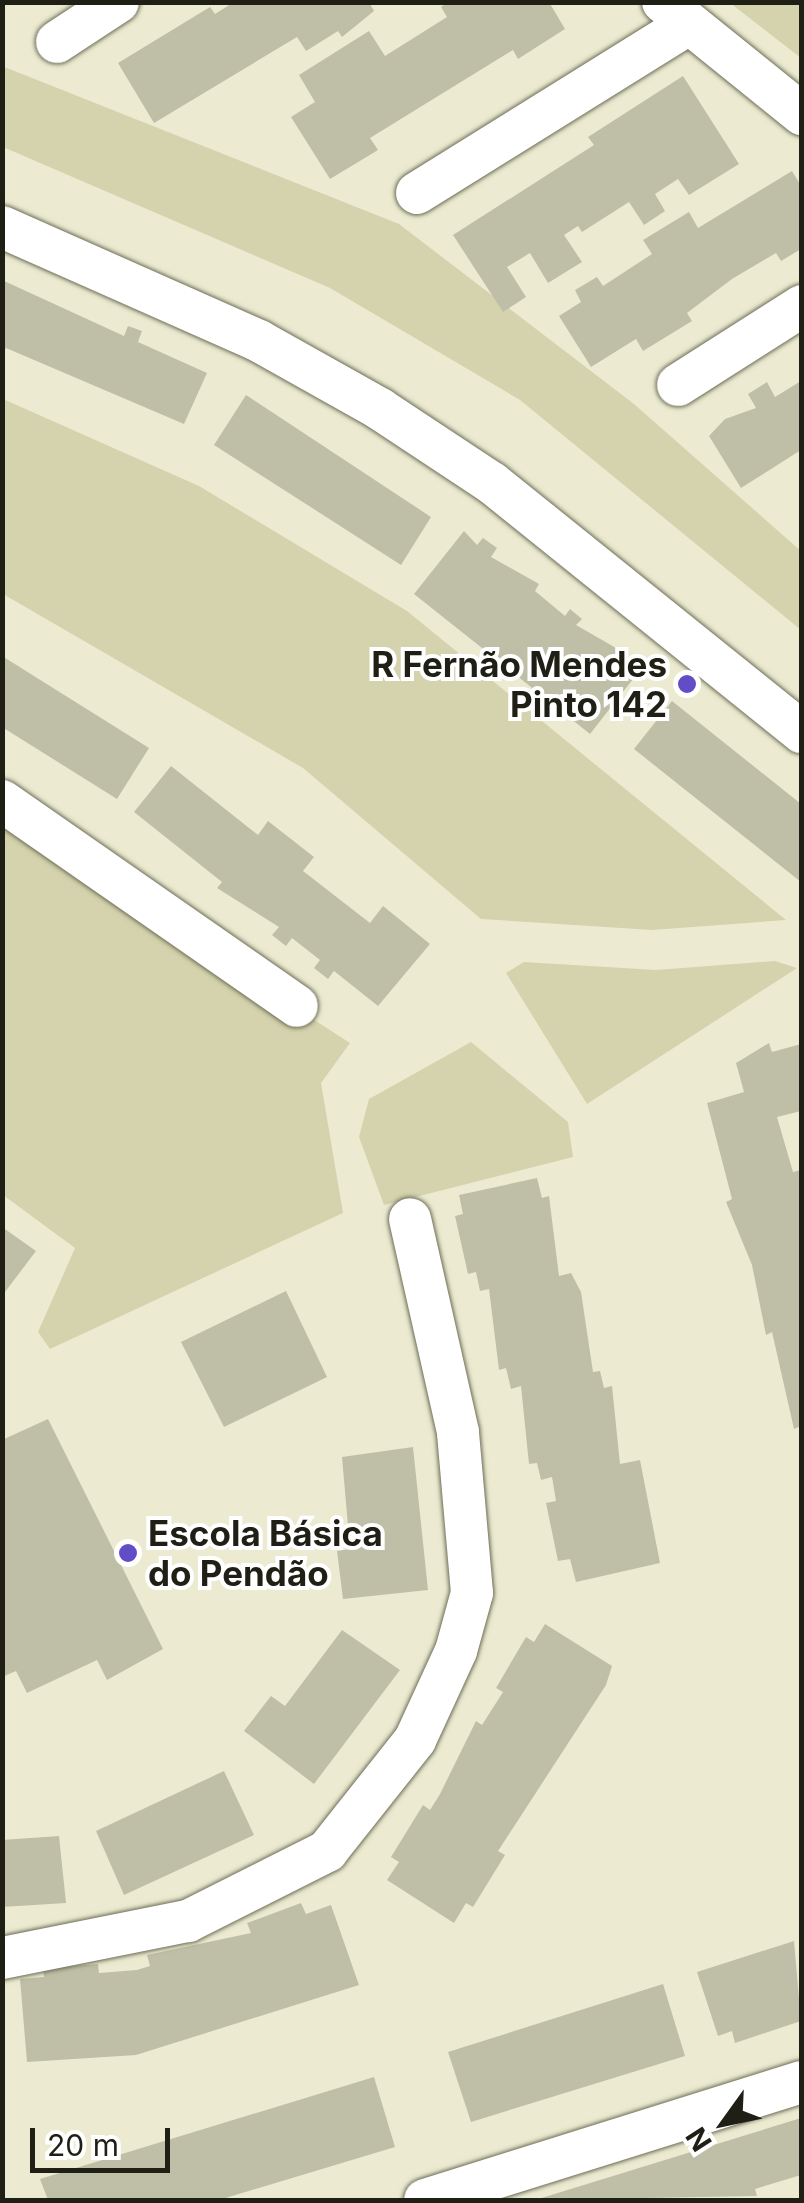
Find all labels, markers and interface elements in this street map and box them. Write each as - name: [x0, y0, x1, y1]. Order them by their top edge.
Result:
- place label: R Fernão Mendes Pinto 142: [371, 643, 667, 725]
- marker: R Fernão Mendes Pinto 142: [676, 673, 698, 695]
- place label: Escola Básica do Pendão: [148, 1512, 383, 1594]
- marker: Escola Básica do Pendão: [117, 1542, 139, 1564]
- north arrow: [674, 2073, 774, 2173]
- scale bar: [35, 2108, 175, 2170]
- text: N: [679, 2121, 719, 2158]
- text: 20 m: [47, 2127, 119, 2163]

